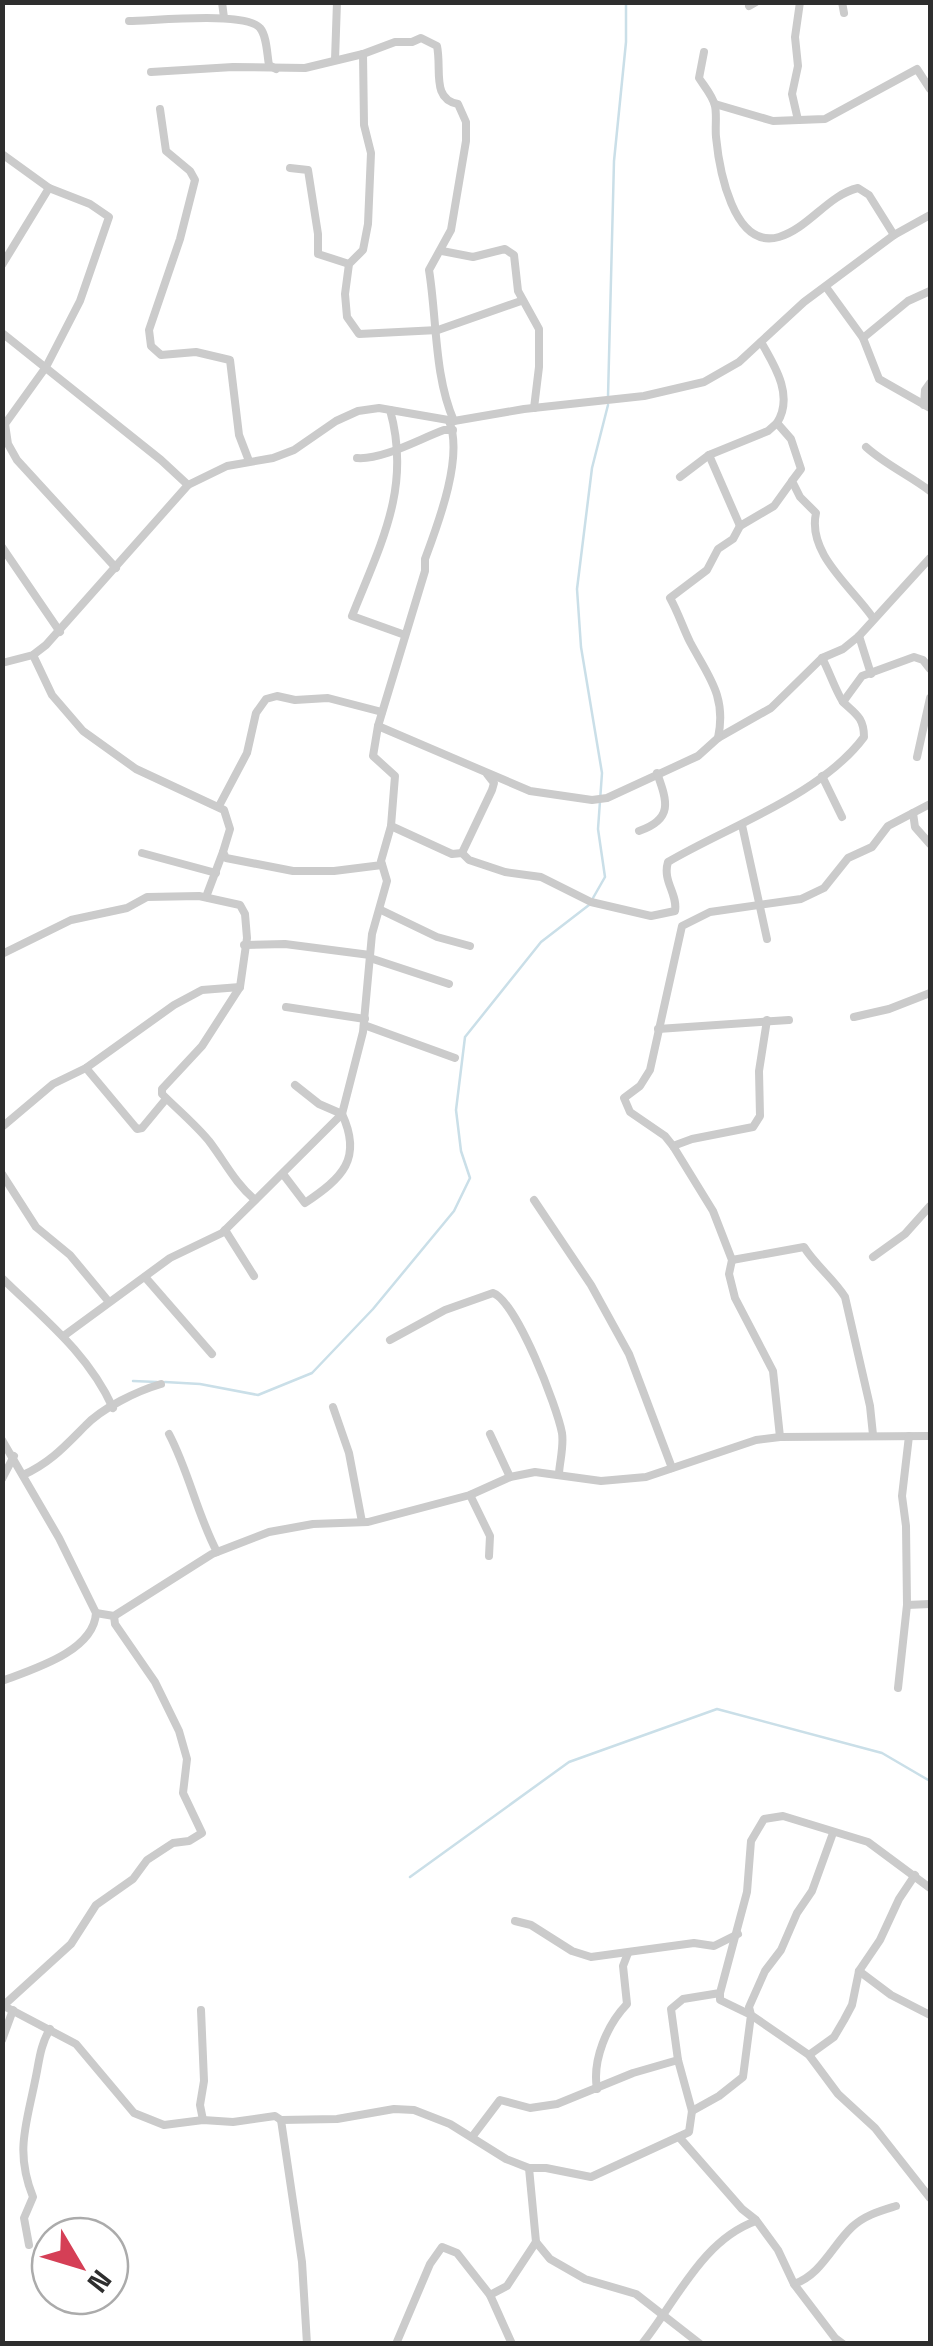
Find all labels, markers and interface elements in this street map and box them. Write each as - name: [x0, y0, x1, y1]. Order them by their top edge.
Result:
- north arrow: [30, 2216, 130, 2316]
- text: N: [80, 2263, 120, 2300]

